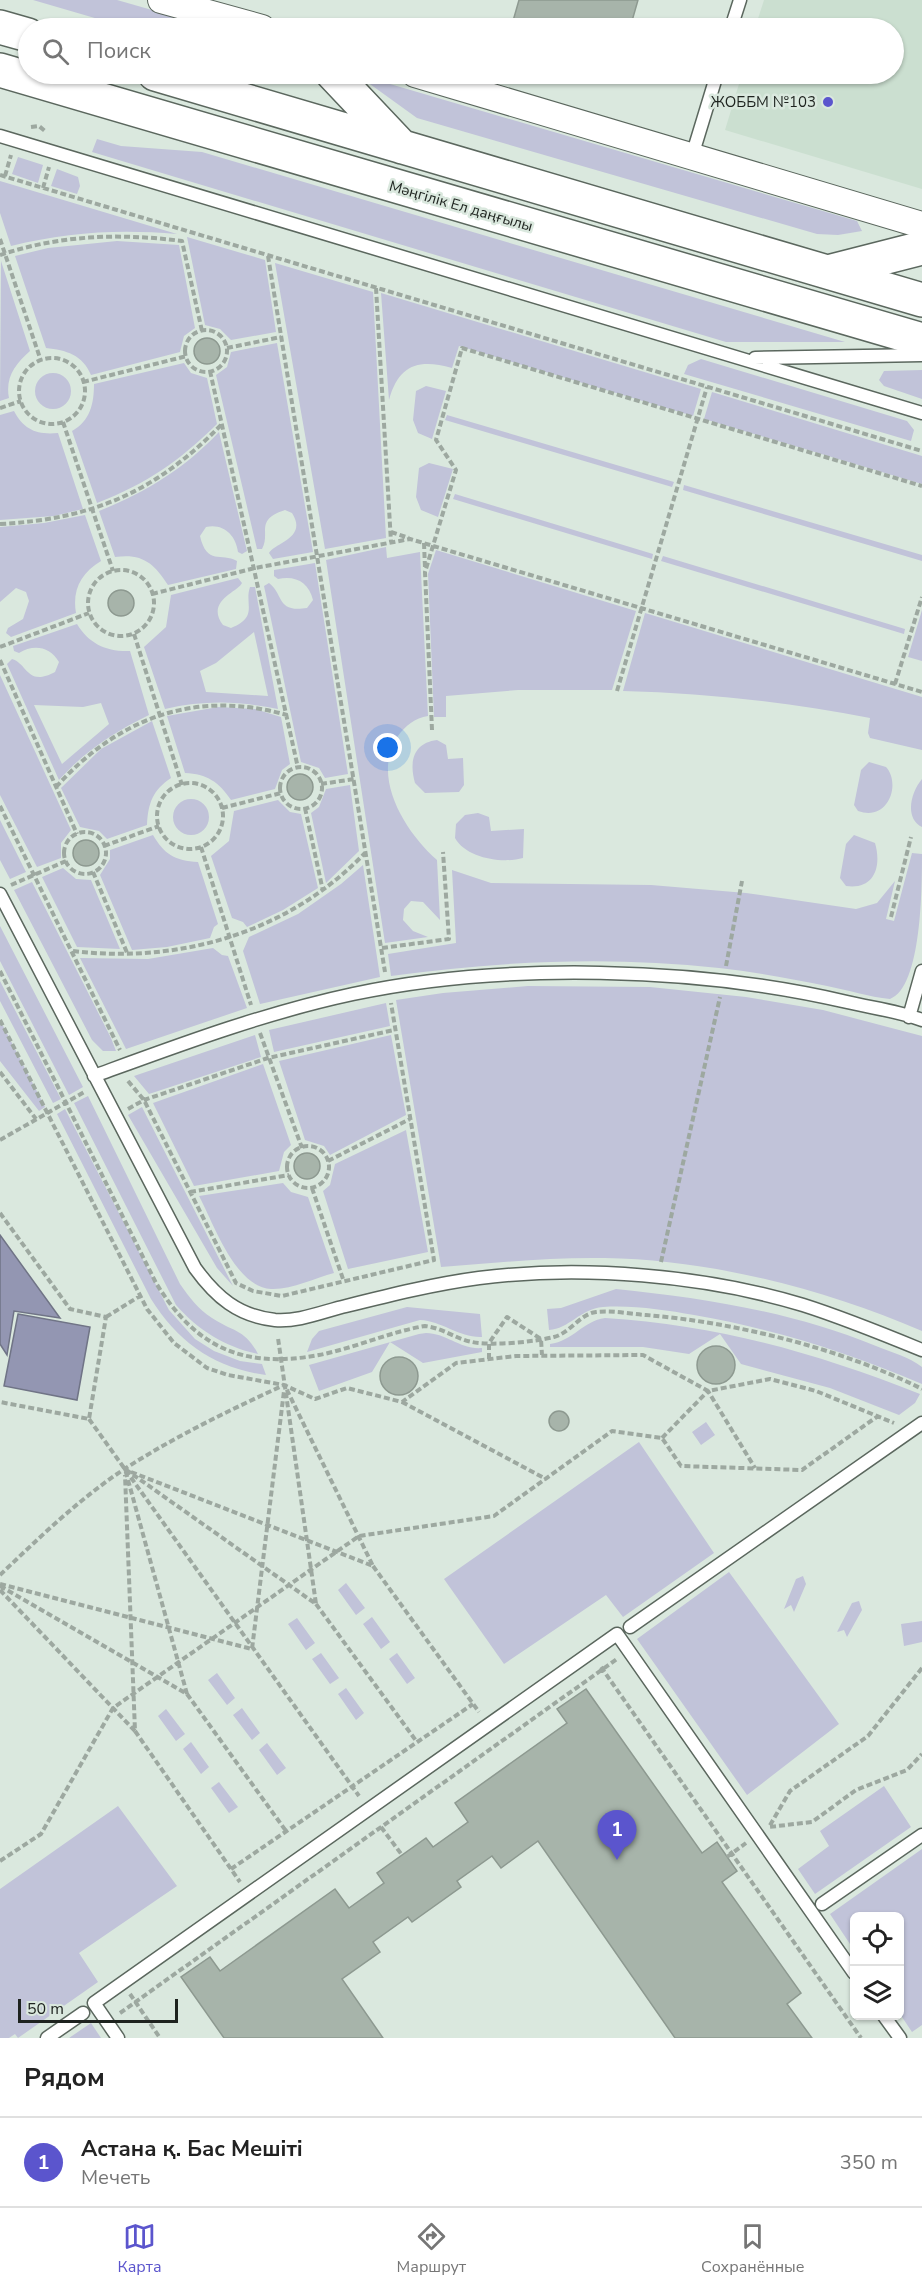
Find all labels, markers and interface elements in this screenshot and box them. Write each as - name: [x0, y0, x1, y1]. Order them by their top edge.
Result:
- search box: [18, 18, 904, 84]
- icon: search: [39, 35, 72, 68]
- text: Поиск: [87, 36, 151, 66]
- place label: ЖОББМ №103: [710, 92, 816, 112]
- marker: ЖОББМ №103: [821, 95, 835, 109]
- street label: Мәңгілік Ел даңғылы: [387, 176, 535, 236]
- your location: [373, 733, 402, 762]
- pin: 1: [598, 1810, 636, 1860]
- map controls: [850, 1912, 904, 2020]
- button: locate: [850, 1912, 904, 1966]
- button: layers: [850, 1966, 904, 2020]
- scale bar: [18, 1996, 178, 2024]
- text: 50 m: [27, 1998, 64, 2020]
- text: Рядом: [24, 2060, 105, 2095]
- text: Астана қ. Бас Мешіті: [81, 2134, 303, 2164]
- text: 1: [38, 2149, 50, 2176]
- text: 350 m: [840, 2149, 898, 2176]
- text: Мечеть: [81, 2164, 150, 2191]
- tab: Карта: [117, 2220, 162, 2278]
- tab: Маршрут: [397, 2220, 466, 2278]
- tab: Сохранённые: [701, 2220, 804, 2278]

